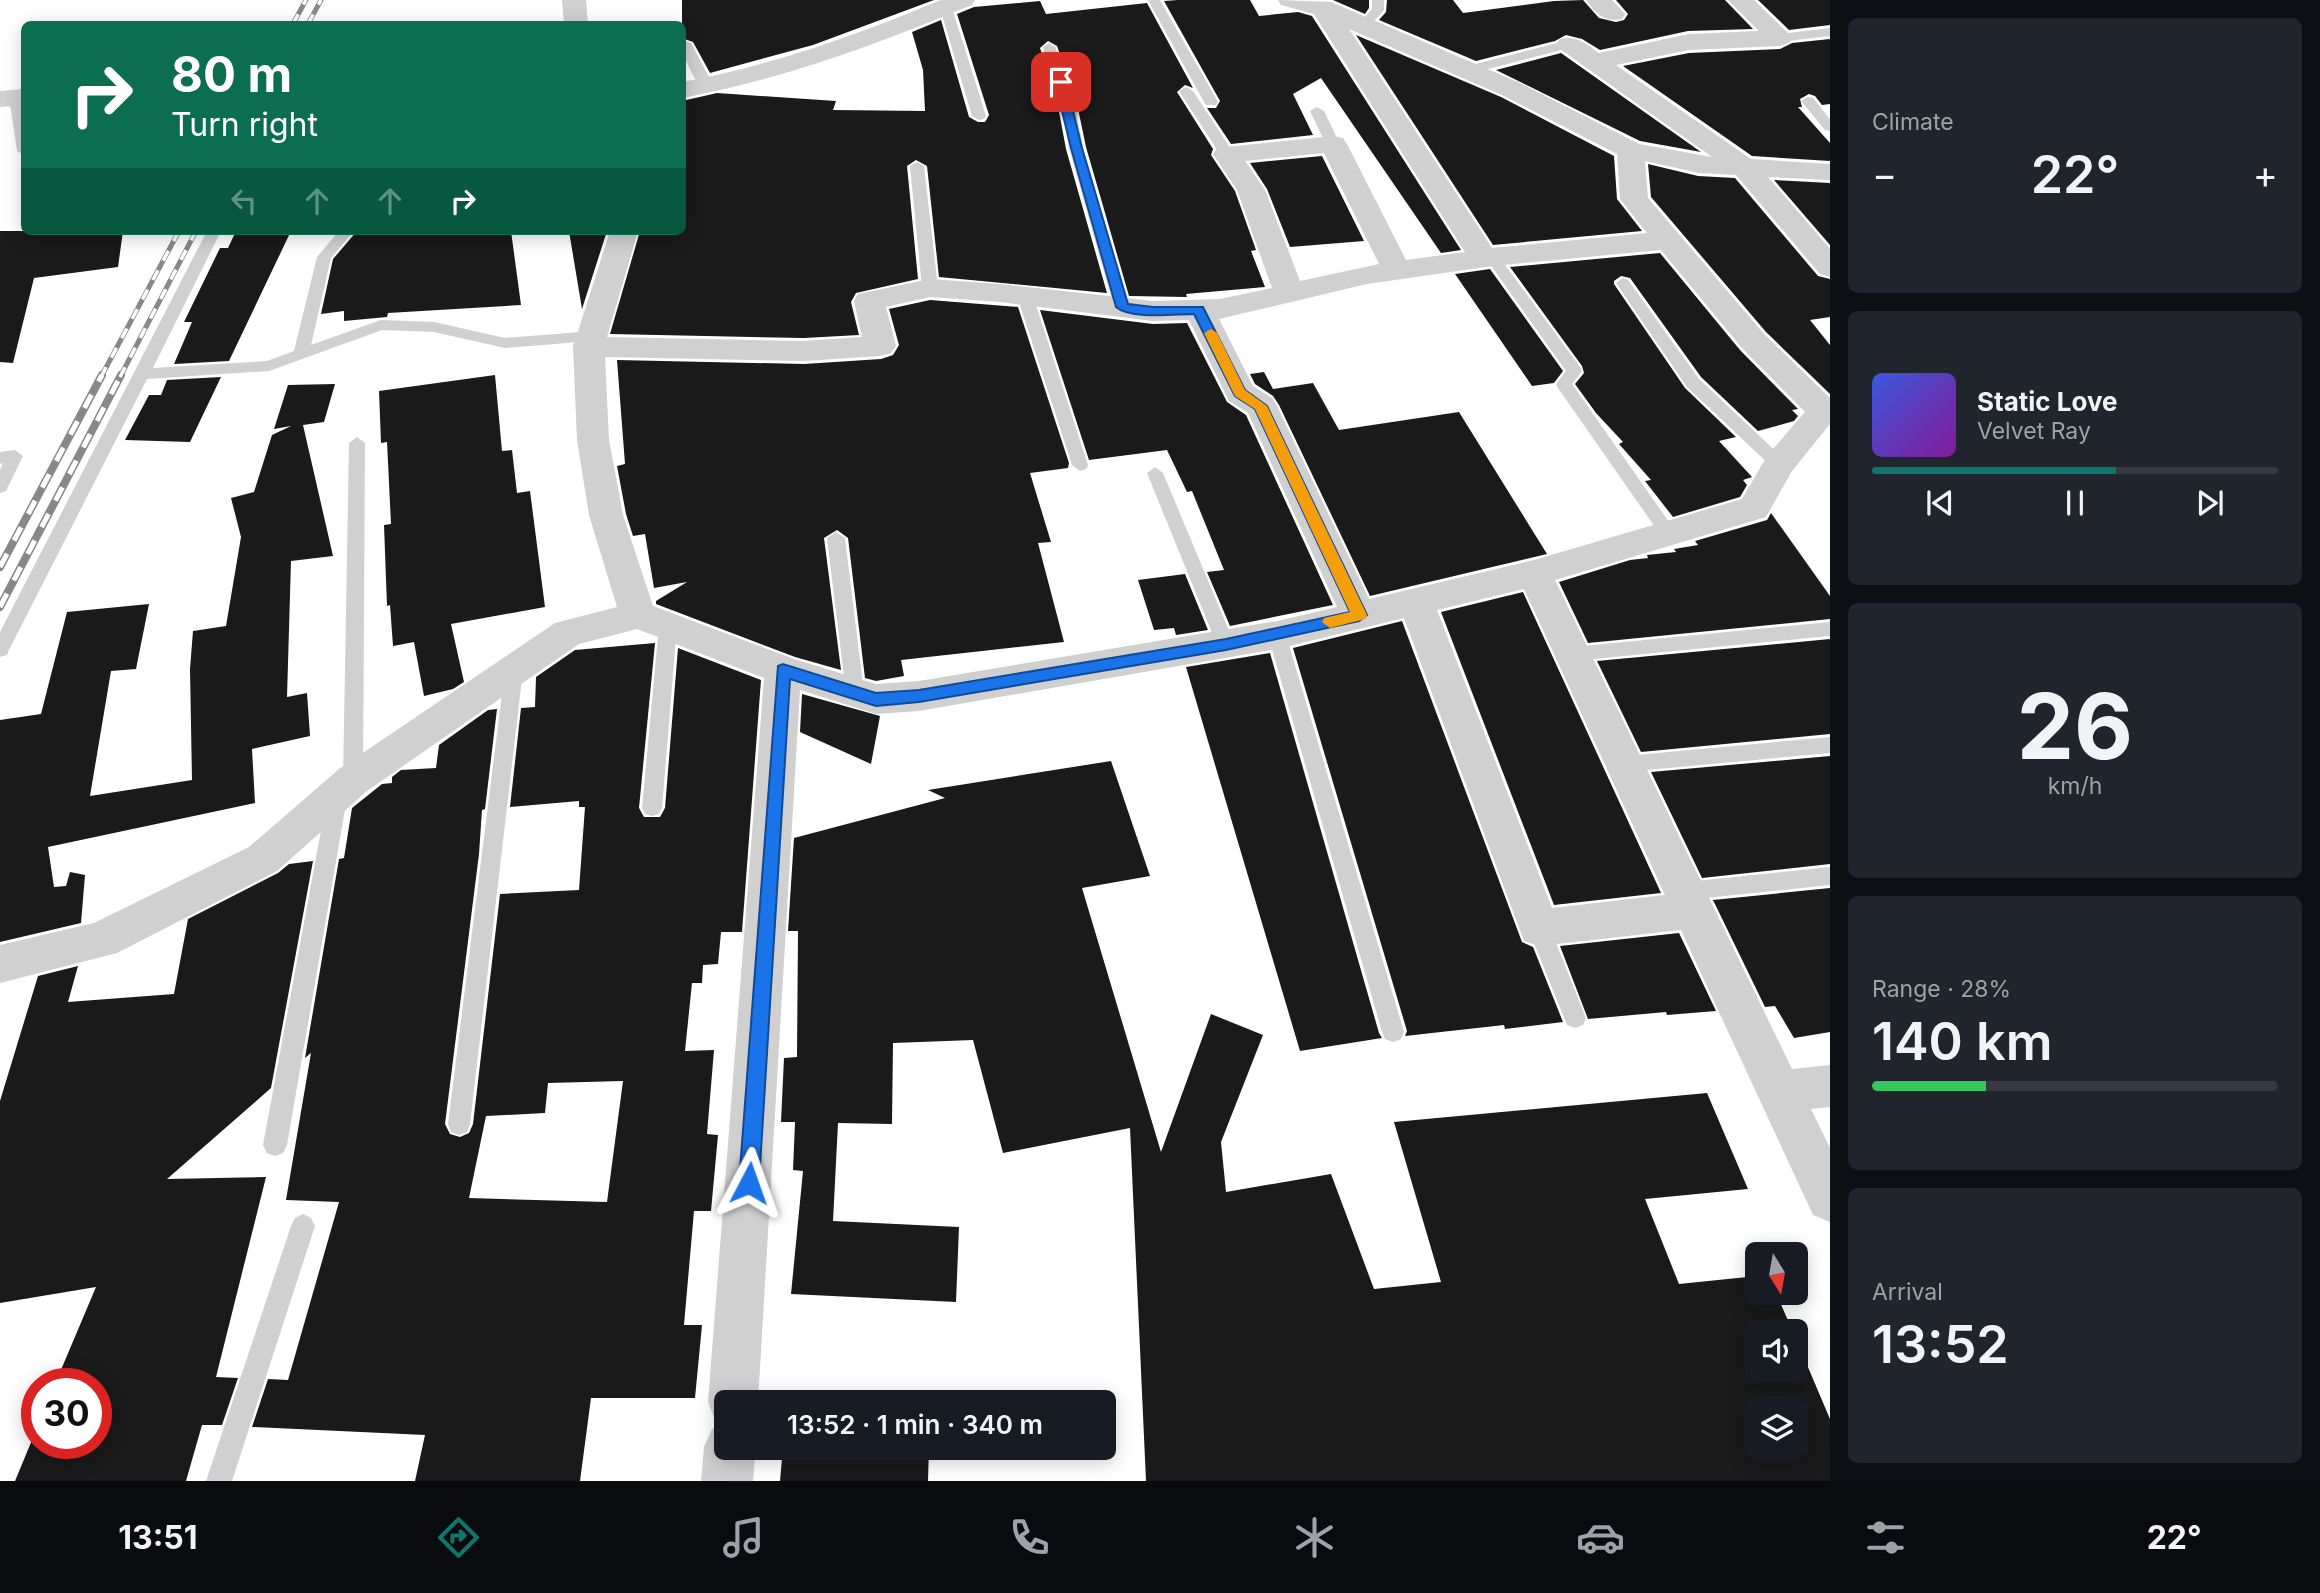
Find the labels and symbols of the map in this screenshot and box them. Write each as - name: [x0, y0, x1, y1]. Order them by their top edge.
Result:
- pin: [1031, 52, 1091, 112]
- position arrow: [712, 1146, 786, 1220]
- north arrow: [1745, 1242, 1808, 1306]
- speed limit sign: 30: [21, 1368, 112, 1459]

